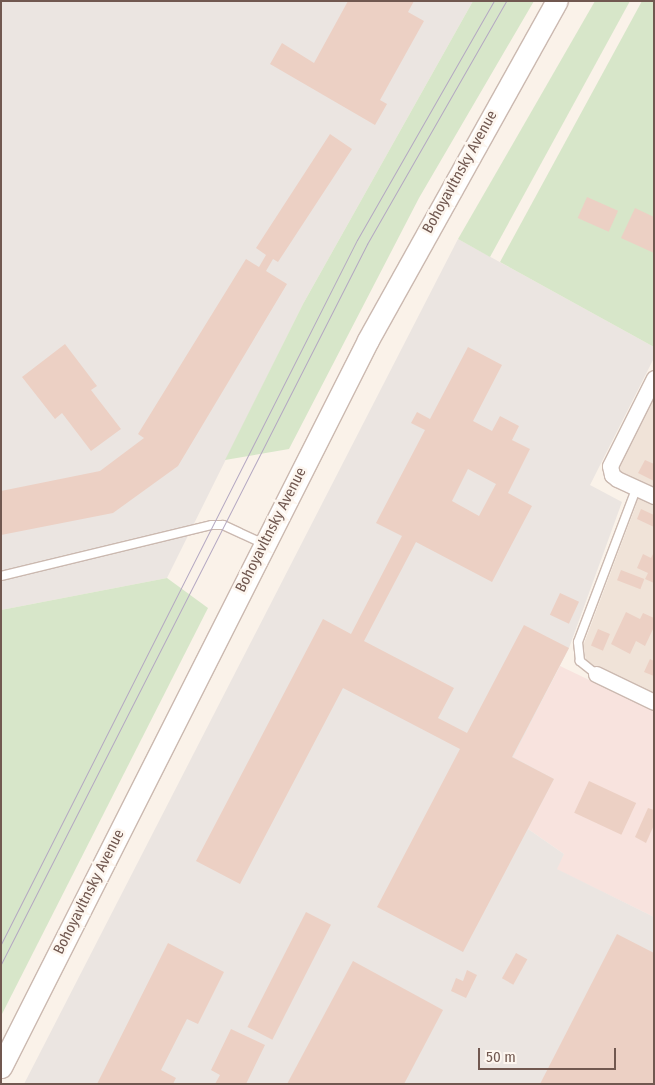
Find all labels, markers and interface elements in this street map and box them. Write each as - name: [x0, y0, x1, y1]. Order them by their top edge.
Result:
- street label: Bohoyavltnsky Avenue: [419, 107, 501, 237]
- street label: Bohoyavltnsky Avenue: [232, 465, 310, 595]
- street label: Bohoyavltnsky Avenue: [50, 827, 128, 957]
- scale bar: [480, 1038, 618, 1070]
- text: 50 m: [486, 1048, 516, 1066]

